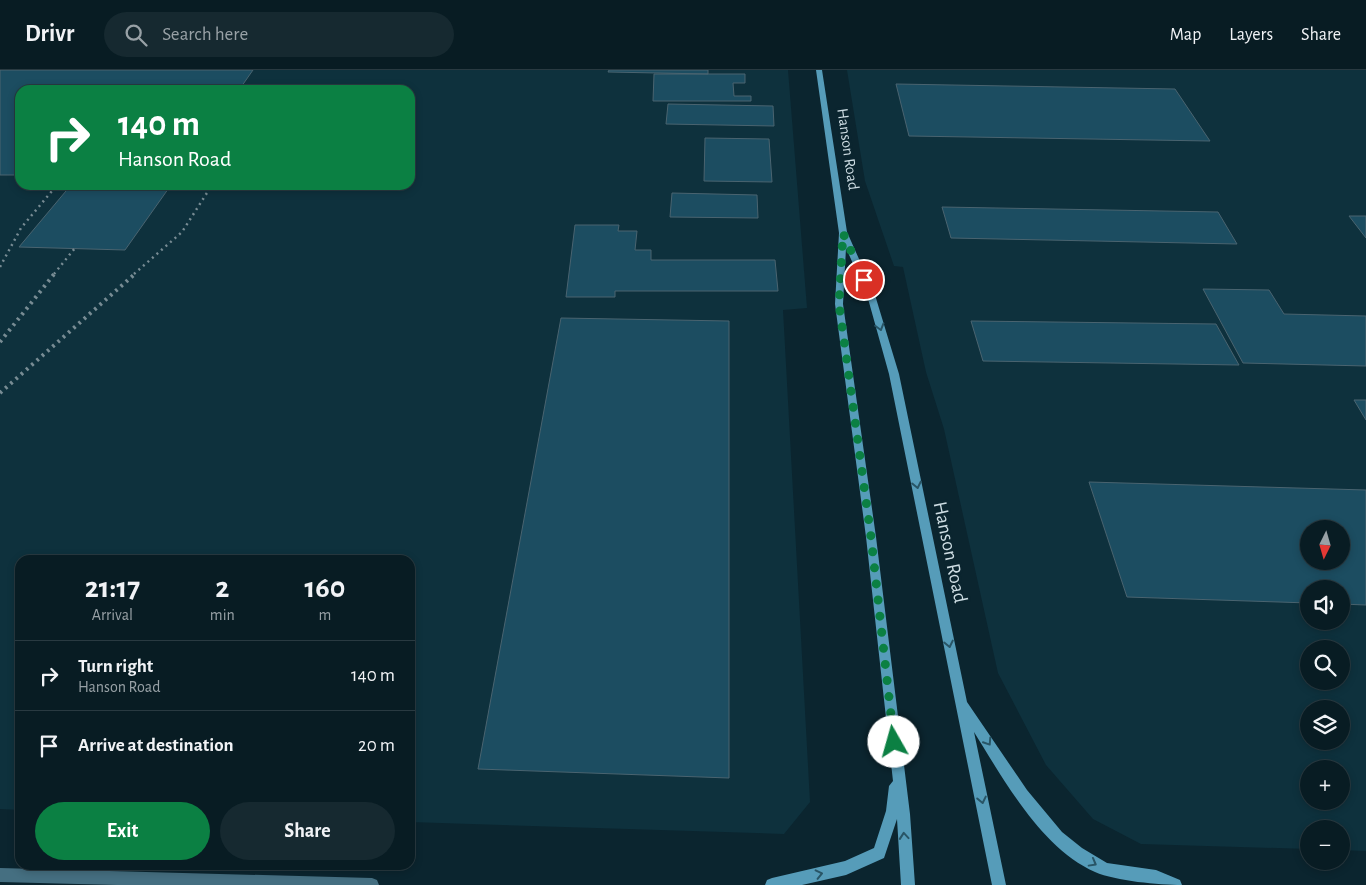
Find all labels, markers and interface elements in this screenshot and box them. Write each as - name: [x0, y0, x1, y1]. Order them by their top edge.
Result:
- search box: [104, 12, 454, 57]
- icon: search: [122, 21, 150, 49]
- text: Drivr: [25, 22, 74, 46]
- text: Search here: [162, 25, 248, 44]
- text: Map: [1170, 26, 1201, 44]
- text: Layers: [1229, 26, 1273, 44]
- text: Share: [1301, 26, 1341, 44]
- icon: right: [35, 105, 100, 170]
- text: 140 m: [118, 107, 200, 142]
- street label: Hanson Road: [834, 107, 862, 191]
- text: Hanson Road: [118, 148, 231, 170]
- pin: [843, 259, 885, 301]
- icon: arrive: [850, 266, 878, 294]
- one-way arrow: [875, 322, 885, 330]
- one-way arrow: [911, 481, 921, 490]
- street label: Hanson Road: [930, 500, 971, 605]
- north arrow: [1300, 520, 1350, 570]
- map controls: [1300, 520, 1350, 870]
- text: 21:17: [85, 573, 140, 603]
- text: 2: [215, 573, 229, 603]
- text: 160: [304, 573, 345, 603]
- button: sound: [1300, 580, 1350, 630]
- text: Arrival: [92, 607, 133, 623]
- text: min: [210, 607, 235, 623]
- text: m: [318, 607, 331, 623]
- one-way arrow: [943, 640, 954, 649]
- button: search: [1300, 640, 1350, 690]
- text: Turn right: [78, 657, 153, 676]
- icon: right: [35, 662, 63, 690]
- text: 140 m: [351, 666, 395, 685]
- text: Hanson Road: [78, 679, 160, 695]
- button: layers: [1300, 700, 1350, 750]
- position arrow: [867, 715, 919, 767]
- icon: arrive: [35, 732, 63, 760]
- text: Arrive at destination: [78, 736, 234, 755]
- text: 20 m: [358, 736, 395, 755]
- one-way arrow: [982, 736, 991, 746]
- button: +: [1300, 760, 1350, 810]
- one-way arrow: [976, 796, 986, 805]
- button: Exit: [35, 802, 210, 860]
- button: Share: [220, 802, 395, 860]
- button: −: [1300, 820, 1350, 870]
- one-way arrow: [899, 832, 910, 840]
- one-way arrow: [1088, 857, 1097, 867]
- one-way arrow: [815, 869, 824, 880]

